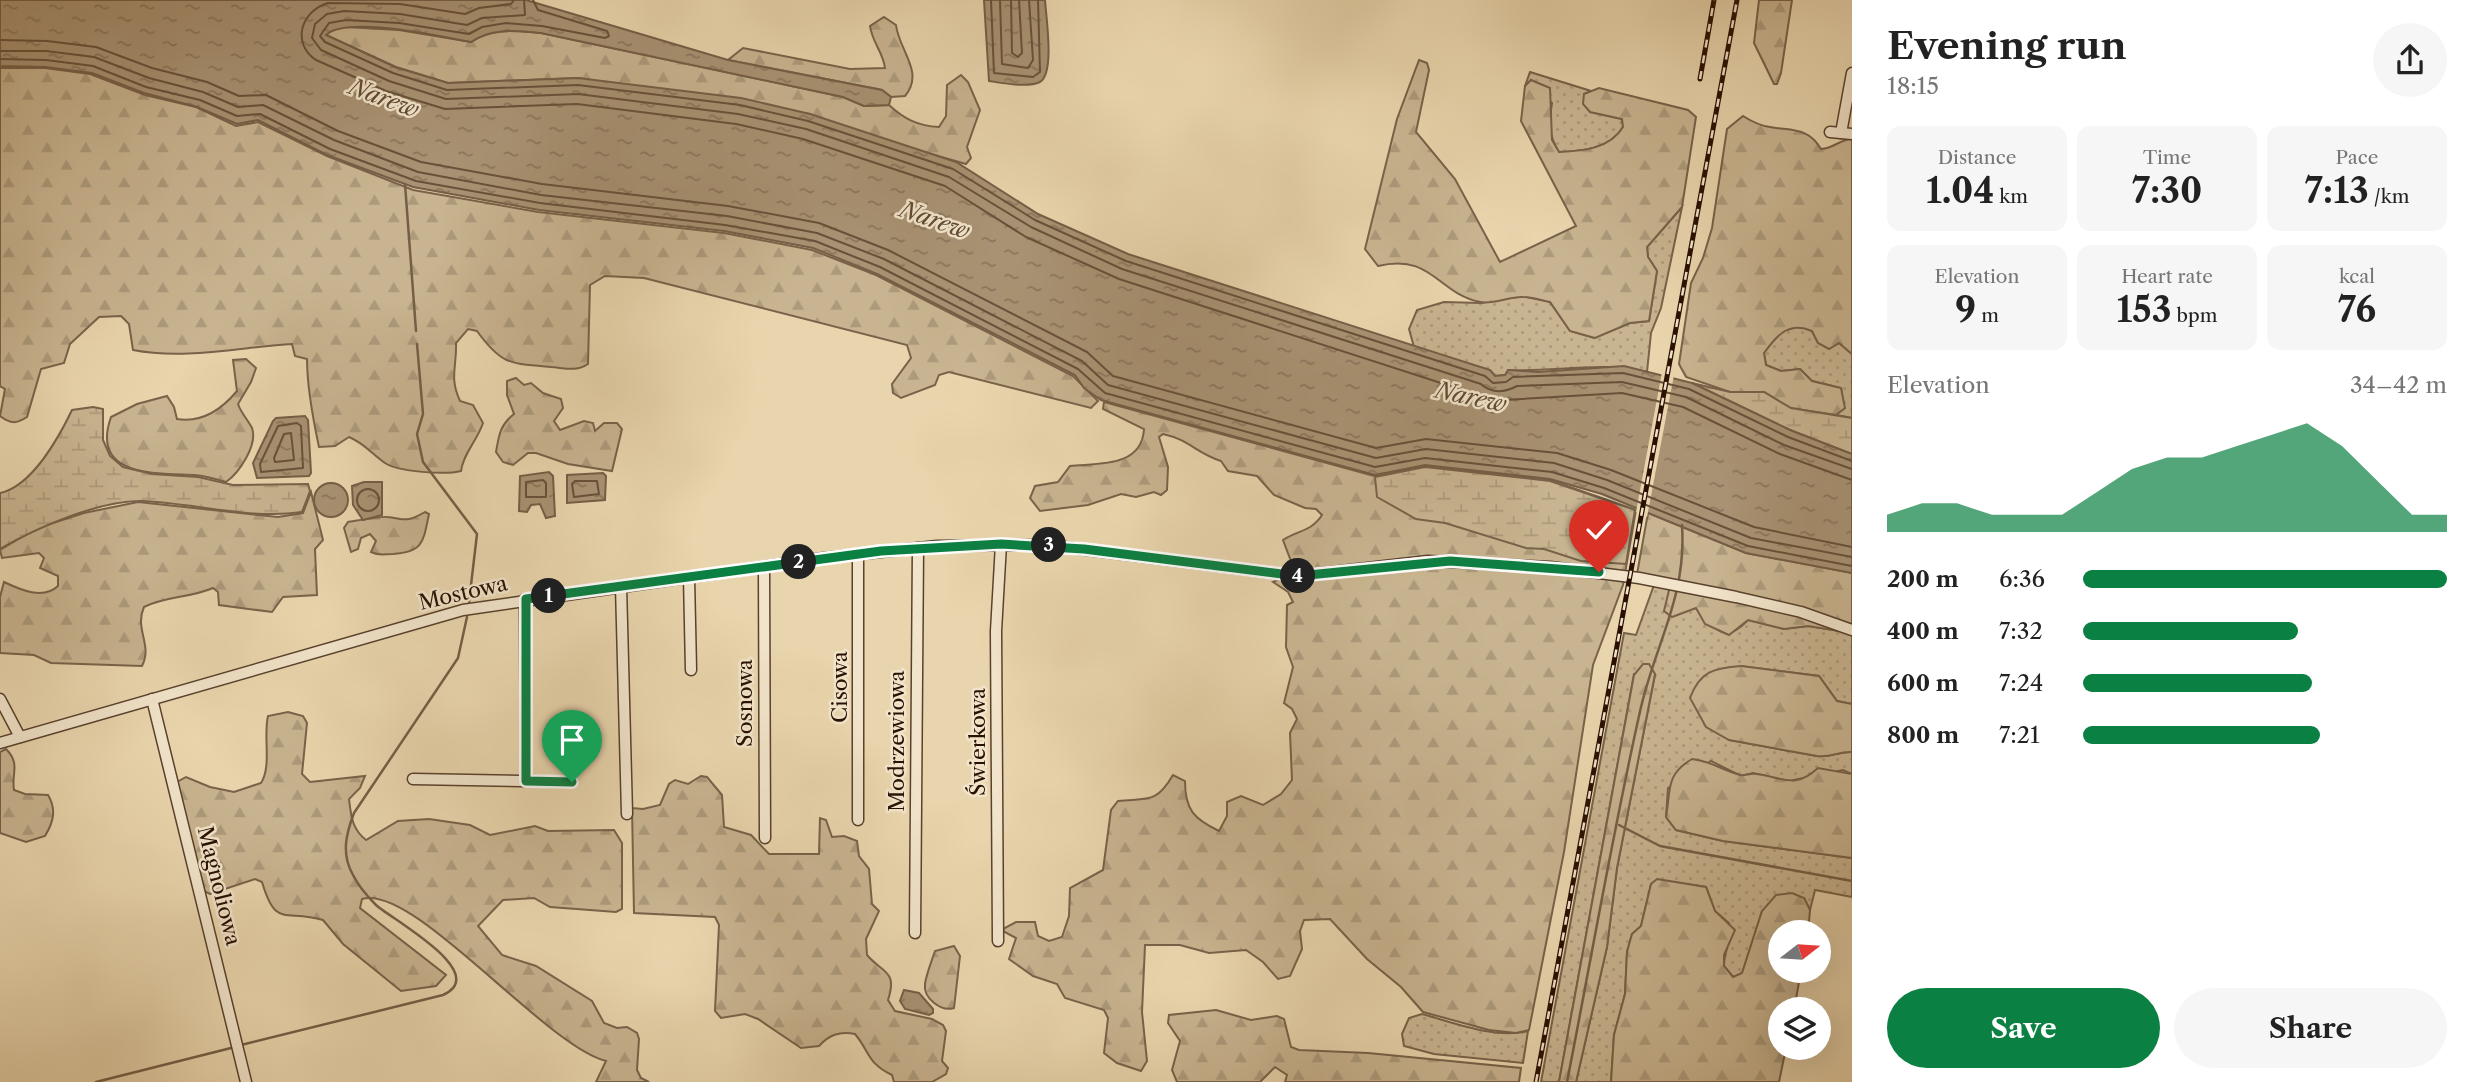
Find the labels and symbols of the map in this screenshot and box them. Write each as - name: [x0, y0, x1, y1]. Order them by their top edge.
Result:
- water label: Narew: [343, 72, 423, 124]
- water label: Narew: [894, 194, 974, 245]
- water label: Narew: [1431, 375, 1509, 418]
- pin: [1569, 500, 1629, 572]
- pin: 3: [1032, 528, 1066, 562]
- pin: 2: [782, 544, 816, 580]
- pin: 4: [1280, 558, 1316, 594]
- street label: Mostowa: [416, 570, 511, 615]
- pin: 1: [532, 578, 566, 614]
- street label: Cisowa: [827, 650, 852, 723]
- street label: Sosnowa: [732, 658, 757, 747]
- street label: Modrzewiowa: [884, 669, 909, 812]
- street label: Świerkowa: [965, 687, 990, 796]
- pin: [542, 710, 602, 782]
- street label: Magnoliowa: [193, 824, 247, 949]
- north arrow: [1768, 920, 1830, 984]

